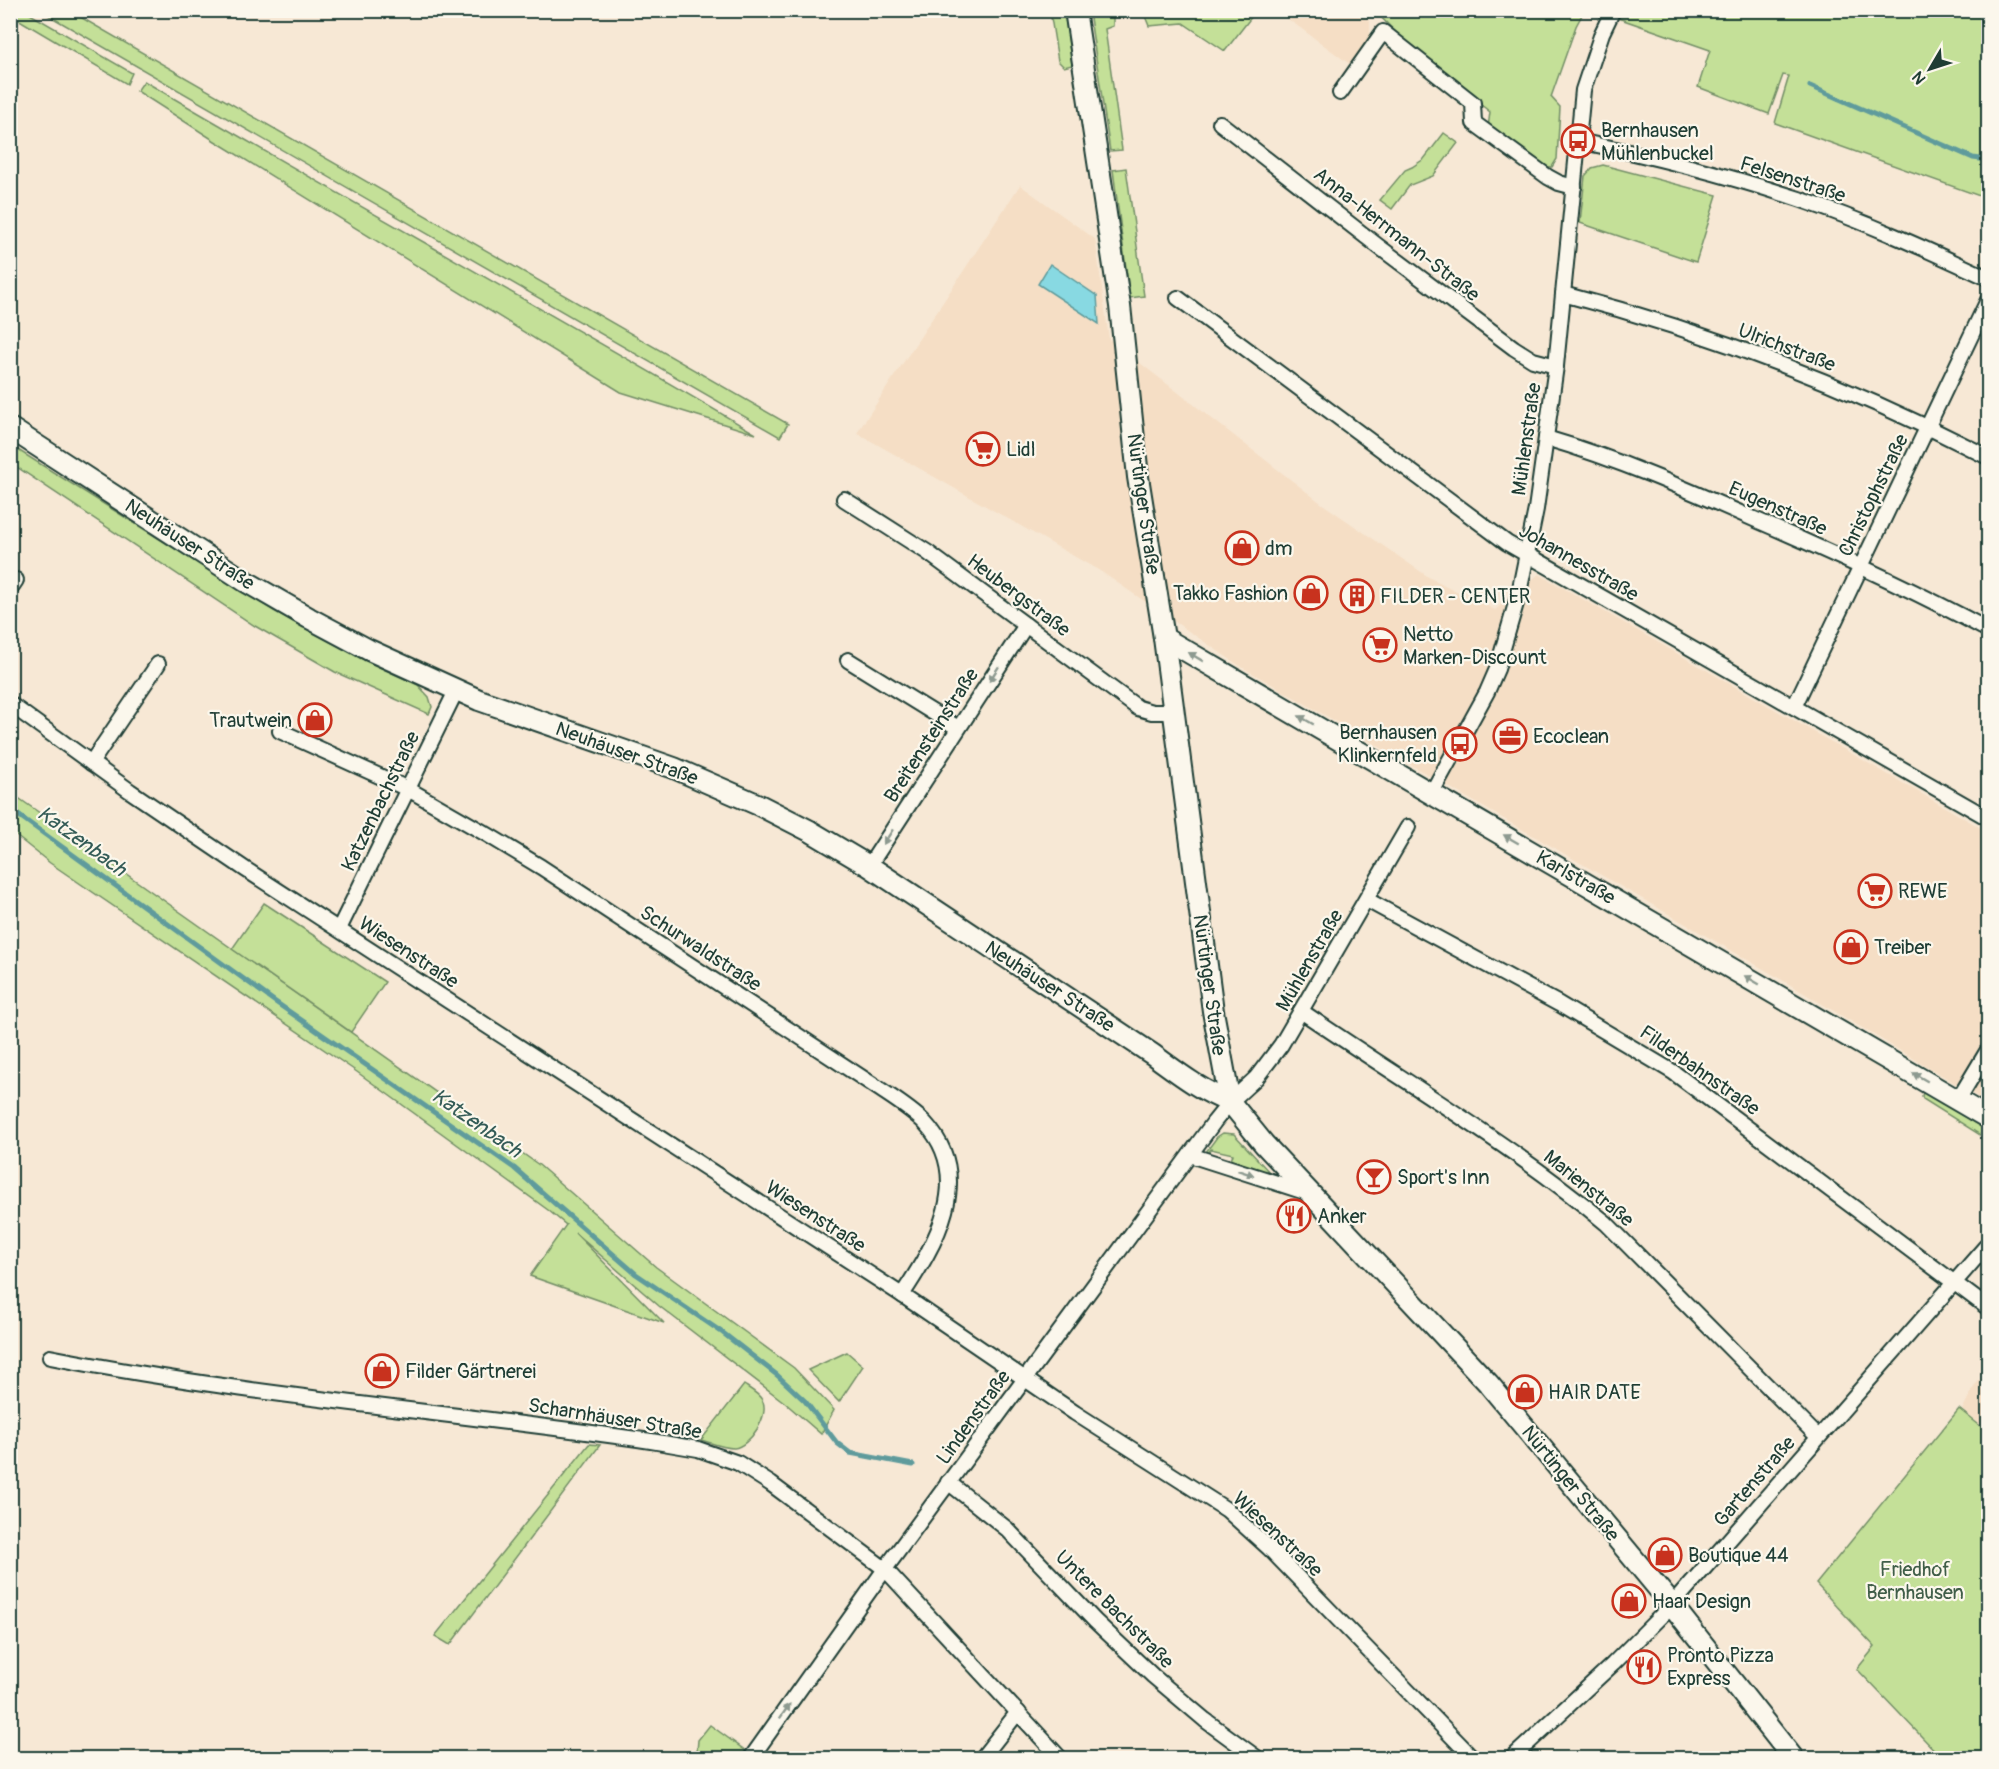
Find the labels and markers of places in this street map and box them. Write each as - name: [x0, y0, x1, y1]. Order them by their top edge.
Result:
- place label: Bernhausen Mühlenbuckel: [1601, 118, 1714, 166]
- bus stop icon: Bernhausen Mühlenbuckel: [1560, 123, 1596, 159]
- supermarket icon: Lidl: [965, 431, 1001, 467]
- place label: Lidl: [1006, 437, 1035, 462]
- shop icon: dm: [1224, 530, 1260, 566]
- place label: dm: [1265, 536, 1293, 561]
- shop icon: Takko Fashion: [1293, 575, 1329, 611]
- building icon: FILDER - CENTER: [1339, 578, 1375, 614]
- place label: Takko Fashion: [1173, 581, 1288, 606]
- place label: FILDER - CENTER: [1380, 584, 1530, 609]
- place label: Netto Marken-Discount: [1403, 622, 1548, 670]
- supermarket icon: Netto Marken-Discount: [1362, 627, 1398, 663]
- shop icon: Trautwein: [297, 702, 333, 738]
- place label: Trautwein: [209, 708, 292, 733]
- office icon: Ecoclean: [1492, 718, 1528, 754]
- place label: Bernhausen Klinkernfeld: [1338, 720, 1437, 768]
- place label: Ecoclean: [1533, 724, 1609, 749]
- bus stop icon: Bernhausen Klinkernfeld: [1442, 726, 1478, 762]
- supermarket icon: REWE: [1857, 873, 1893, 909]
- place label: REWE: [1898, 879, 1947, 904]
- shop icon: Treiber: [1833, 929, 1869, 965]
- place label: Treiber: [1874, 935, 1931, 960]
- bar icon: Sport's Inn: [1356, 1159, 1392, 1195]
- place label: Sport's Inn: [1397, 1165, 1490, 1190]
- restaurant icon: Anker: [1276, 1198, 1312, 1234]
- place label: Anker: [1317, 1204, 1367, 1229]
- shop icon: Filder Gärtnerei: [364, 1353, 400, 1389]
- place label: Filder Gärtnerei: [405, 1359, 536, 1384]
- shop icon: HAIR DATE: [1507, 1374, 1543, 1410]
- place label: HAIR DATE: [1548, 1380, 1641, 1405]
- shop icon: Boutique 44: [1647, 1537, 1683, 1573]
- place label: Boutique 44: [1688, 1543, 1789, 1568]
- shop icon: Haar Design: [1611, 1583, 1647, 1619]
- place label: Haar Design: [1652, 1589, 1751, 1614]
- place label: Pronto Pizza Express: [1667, 1643, 1774, 1691]
- restaurant icon: Pronto Pizza Express: [1626, 1649, 1662, 1685]

